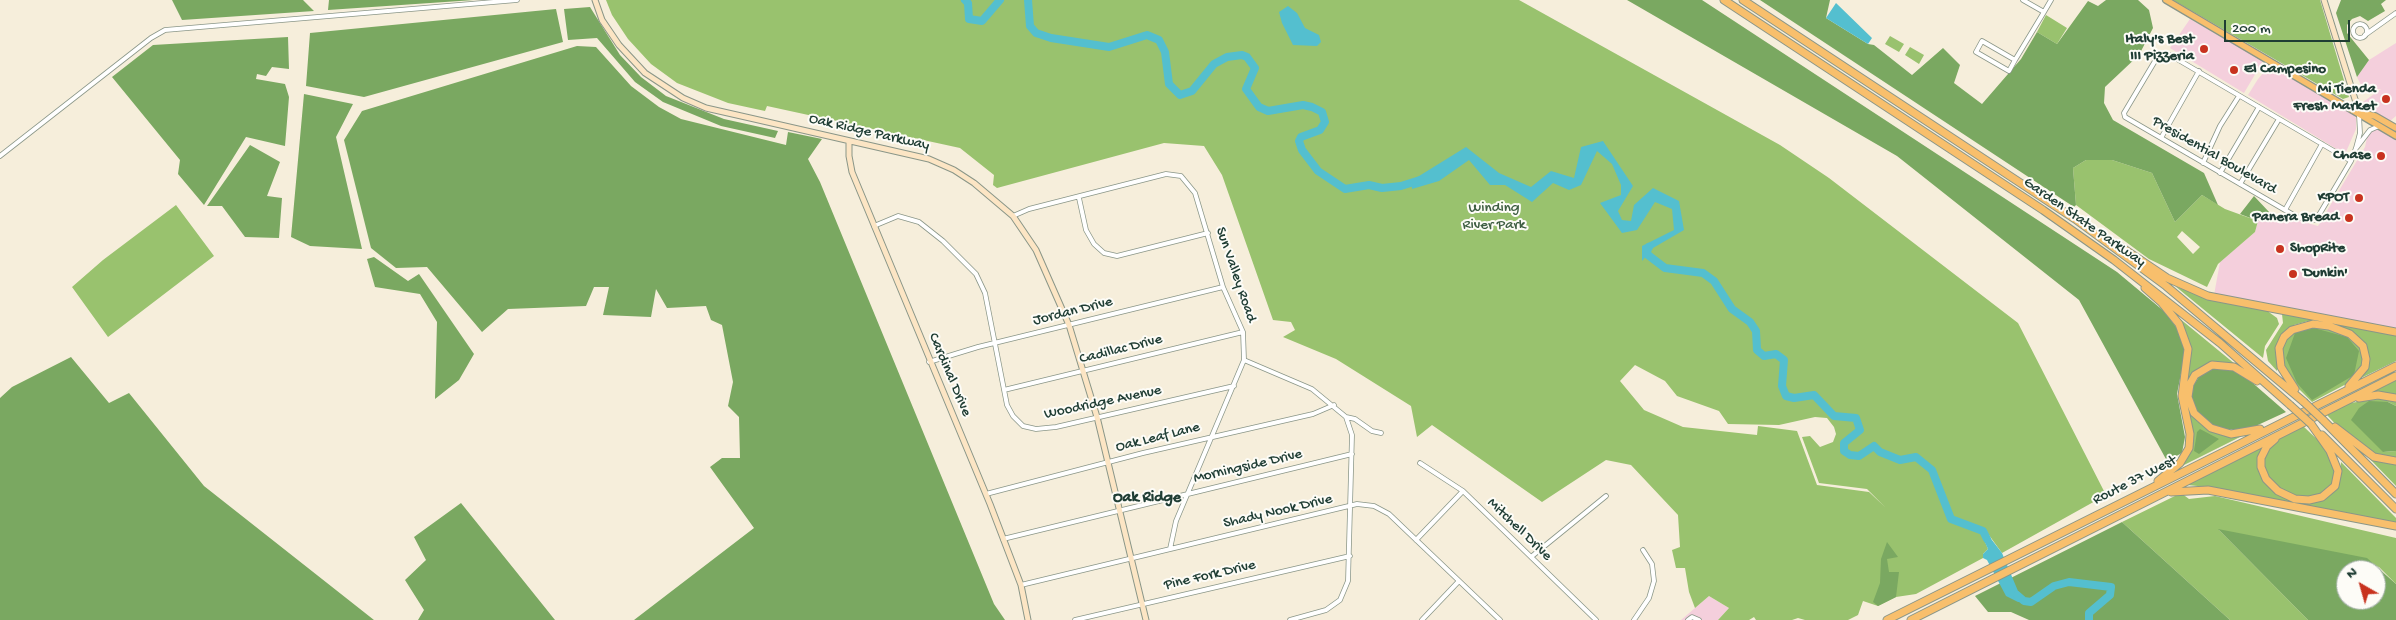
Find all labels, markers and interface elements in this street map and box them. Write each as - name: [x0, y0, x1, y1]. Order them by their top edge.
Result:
- scale bar: [2226, 10, 2352, 42]
- text: 200 m: [2232, 20, 2271, 38]
- place label: Italy's Best III Pizzeria: [2125, 31, 2194, 66]
- marker: Italy's Best III Pizzeria: [2198, 43, 2210, 55]
- place label: El Campesino: [2244, 61, 2326, 79]
- marker: El Campesino: [2228, 64, 2240, 76]
- place label: Mi Tienda Fresh Market: [2294, 81, 2376, 116]
- marker: Mi Tienda Fresh Market: [2380, 93, 2392, 105]
- street label: Oak Ridge Parkway: [807, 110, 931, 156]
- street label: Presidential Boulevard: [2148, 113, 2280, 199]
- place label: Chase: [2333, 147, 2371, 165]
- marker: Chase: [2375, 150, 2387, 162]
- street label: Garden State Parkway: [2019, 174, 2149, 272]
- place label: KPOT: [2318, 189, 2349, 207]
- marker: KPOT: [2353, 192, 2365, 204]
- park label: Winding River Park: [1463, 200, 1525, 235]
- place label: Panera Bread: [2253, 209, 2339, 227]
- marker: Panera Bread: [2343, 212, 2355, 224]
- street label: Sun Valley Road: [1210, 225, 1260, 325]
- place label: ShopRite: [2290, 240, 2345, 258]
- marker: ShopRite: [2274, 243, 2286, 255]
- place label: Dunkin': [2303, 265, 2348, 283]
- marker: Dunkin': [2287, 268, 2299, 280]
- street label: Jordan Drive: [1031, 293, 1115, 331]
- street label: Cardinal Drive: [923, 331, 975, 419]
- street label: Cadillac Drive: [1078, 331, 1164, 369]
- street label: Woodridge Avenue: [1043, 382, 1163, 424]
- street label: Oak Leaf Lane: [1114, 419, 1202, 457]
- street label: Morningside Drive: [1192, 446, 1304, 488]
- street label: Route 37 West: [2090, 452, 2180, 510]
- district label: Oak Ridge: [1113, 489, 1181, 509]
- street label: Shady Nook Drive: [1222, 491, 1334, 533]
- street label: Mitchell Drive: [1483, 495, 1555, 565]
- street label: Pine Fork Drive: [1162, 557, 1258, 595]
- north arrow: [2336, 560, 2386, 610]
- text: N: [2343, 564, 2361, 583]

